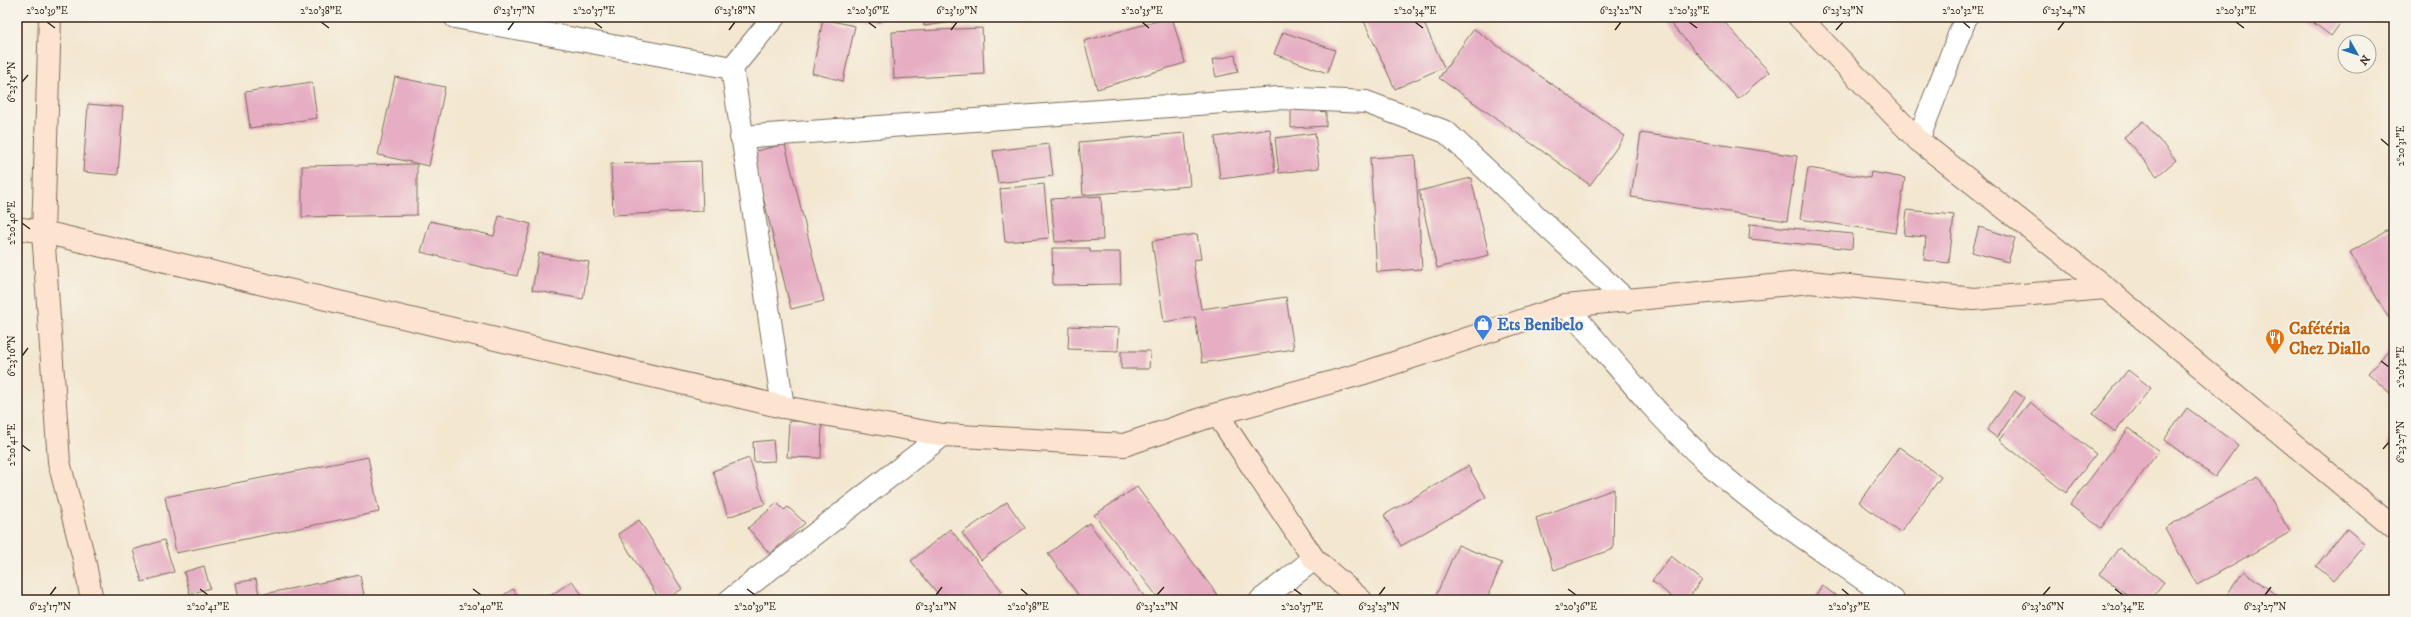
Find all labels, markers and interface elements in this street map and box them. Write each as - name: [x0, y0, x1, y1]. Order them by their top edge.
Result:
- text: 2°20'39"E: [26, 5, 68, 17]
- text: 2°20'38"E: [300, 5, 342, 17]
- text: 6°23'17"N: [493, 5, 535, 17]
- text: 2°20'37"E: [573, 5, 615, 17]
- text: 6°23'18"N: [714, 5, 756, 17]
- text: 2°20'36"E: [847, 5, 889, 17]
- text: 6°23'19"N: [936, 5, 978, 17]
- text: 2°20'35"E: [1121, 5, 1163, 17]
- text: 2°20'34"E: [1394, 5, 1436, 17]
- text: 6°23'22"N: [1600, 5, 1642, 17]
- text: 2°20'33"E: [1669, 5, 1709, 17]
- text: 6°23'23"N: [1822, 5, 1864, 17]
- text: 2°20'32"E: [1942, 5, 1984, 17]
- text: 6°23'24"N: [2042, 5, 2086, 17]
- text: 2°20'31"E: [2216, 5, 2256, 17]
- north arrow: [2337, 34, 2377, 74]
- text: N: [2356, 52, 2372, 68]
- text: 6°23'15"N: [6, 61, 18, 103]
- text: 2°20'31"E: [2395, 126, 2407, 166]
- text: 2°20'40"E: [6, 201, 18, 245]
- shop icon: Ets Benibelo: [1472, 313, 1494, 341]
- place label: Ets Benibelo: [1497, 314, 1583, 336]
- place label: Cafétéria Chez Diallo: [2289, 318, 2370, 360]
- restaurant icon: Cafétéria Chez Diallo: [2264, 327, 2286, 355]
- text: 6°23'16"N: [6, 335, 18, 377]
- text: 2°20'32"E: [2395, 346, 2407, 388]
- text: 6°23'27"N: [2395, 421, 2407, 463]
- text: 2°20'41"E: [6, 424, 18, 466]
- text: 6°23'17"N: [29, 601, 71, 613]
- text: 2°20'41"E: [187, 601, 229, 613]
- text: 2°20'40"E: [459, 601, 503, 613]
- text: 2°20'39"E: [734, 601, 776, 613]
- text: 6°23'21"N: [915, 601, 957, 613]
- text: 2°20'38"E: [1007, 601, 1049, 613]
- text: 6°23'22"N: [1136, 601, 1178, 613]
- text: 2°20'37"E: [1281, 601, 1323, 613]
- text: 6°23'23"N: [1358, 601, 1400, 613]
- text: 2°20'36"E: [1555, 601, 1597, 613]
- text: 2°20'35"E: [1828, 601, 1870, 613]
- text: 6°23'26"N: [2022, 601, 2064, 613]
- text: 2°20'34"E: [2102, 601, 2144, 613]
- text: 6°23'27"N: [2244, 601, 2286, 613]

